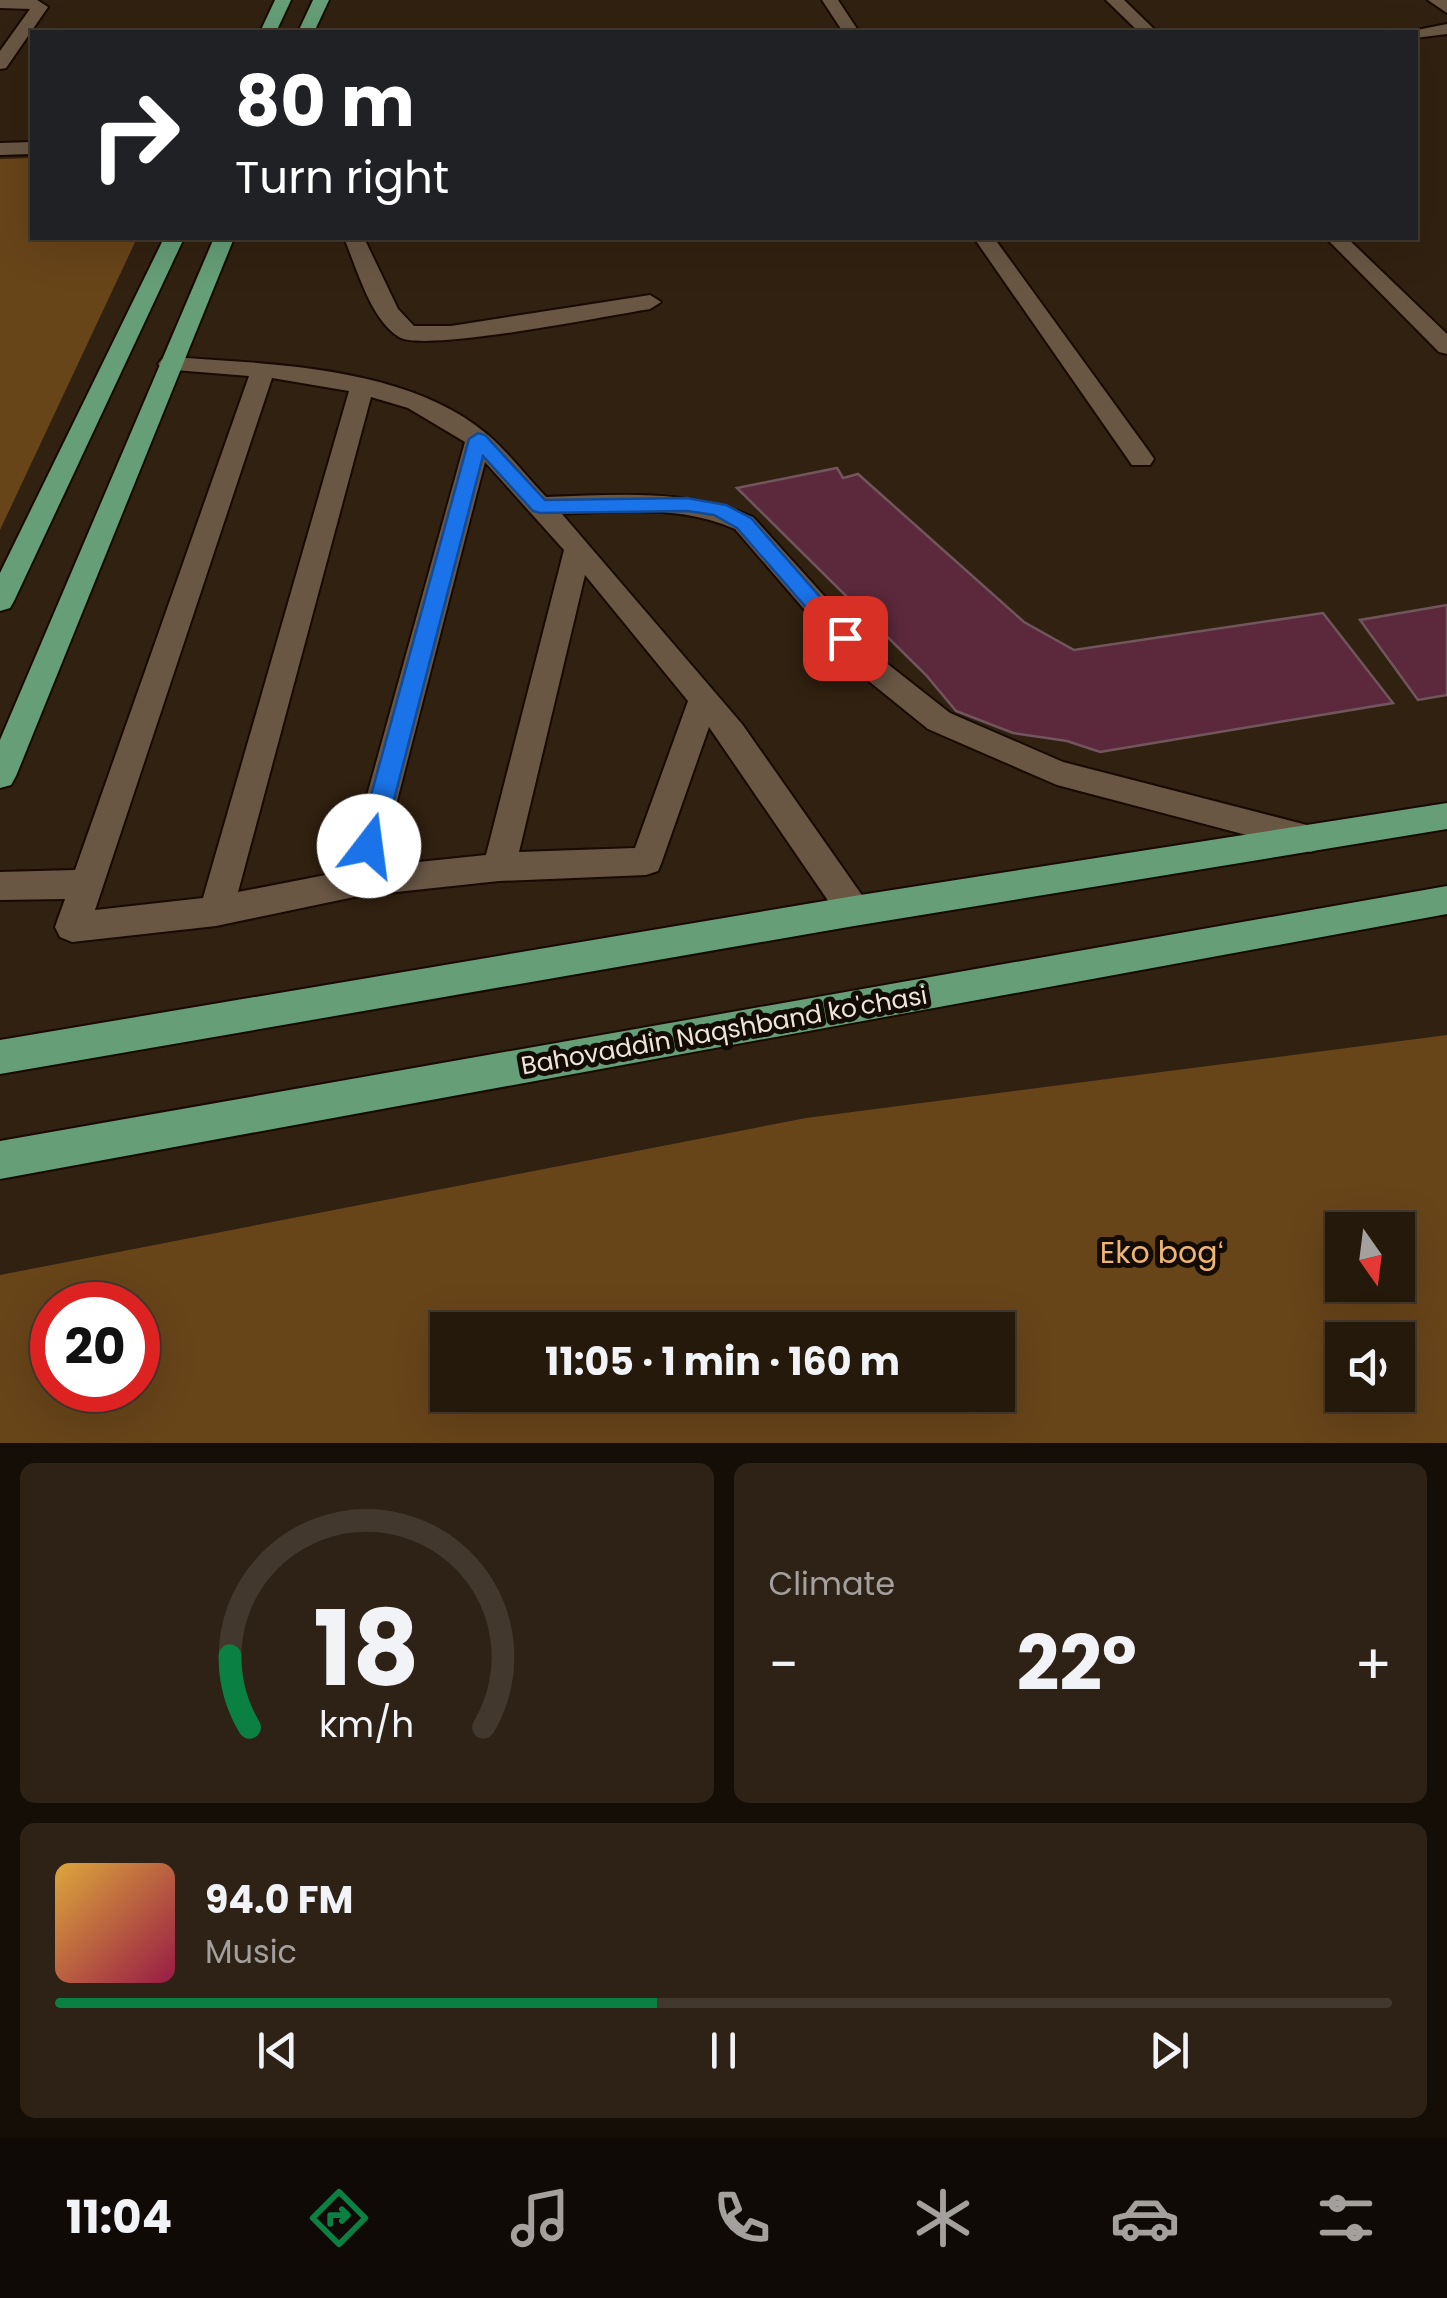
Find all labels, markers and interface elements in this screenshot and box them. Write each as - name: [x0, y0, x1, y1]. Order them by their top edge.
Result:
- text: 80 m: [235, 52, 415, 151]
- icon: right: [70, 70, 200, 200]
- text: Turn right: [235, 146, 449, 209]
- pin: [803, 596, 888, 681]
- icon: arrive: [818, 611, 873, 666]
- position arrow: [317, 794, 421, 898]
- street label: Bahovaddin Naqshband ko'chasi: [518, 978, 930, 1083]
- north arrow: [1325, 1212, 1415, 1302]
- map controls: [1325, 1212, 1415, 1412]
- park label: Eko bogʻ: [1100, 1231, 1224, 1274]
- speed limit sign: 20: [30, 1282, 160, 1412]
- button: sound: [1325, 1322, 1415, 1412]
- text: 11:05 · 1 min · 160 m: [545, 1335, 900, 1388]
- text: Climate: [769, 1561, 895, 1606]
- text: 18: [314, 1576, 420, 1721]
- text: 22°: [1016, 1611, 1137, 1716]
- text: −: [769, 1626, 799, 1703]
- text: +: [1354, 1626, 1392, 1703]
- text: km/h: [319, 1699, 414, 1750]
- text: 94.0 FM: [205, 1873, 353, 1926]
- text: Music: [205, 1929, 297, 1974]
- icon: previous: [250, 2023, 305, 2078]
- icon: pause: [696, 2023, 751, 2078]
- icon: next: [1142, 2023, 1197, 2078]
- icon: directions: [304, 2183, 374, 2253]
- icon: music: [505, 2183, 575, 2253]
- icon: phone: [707, 2183, 777, 2253]
- icon: climate: [908, 2183, 978, 2253]
- icon: car: [1110, 2183, 1180, 2253]
- icon: filters: [1311, 2183, 1381, 2253]
- text: 11:04: [66, 2186, 172, 2249]

